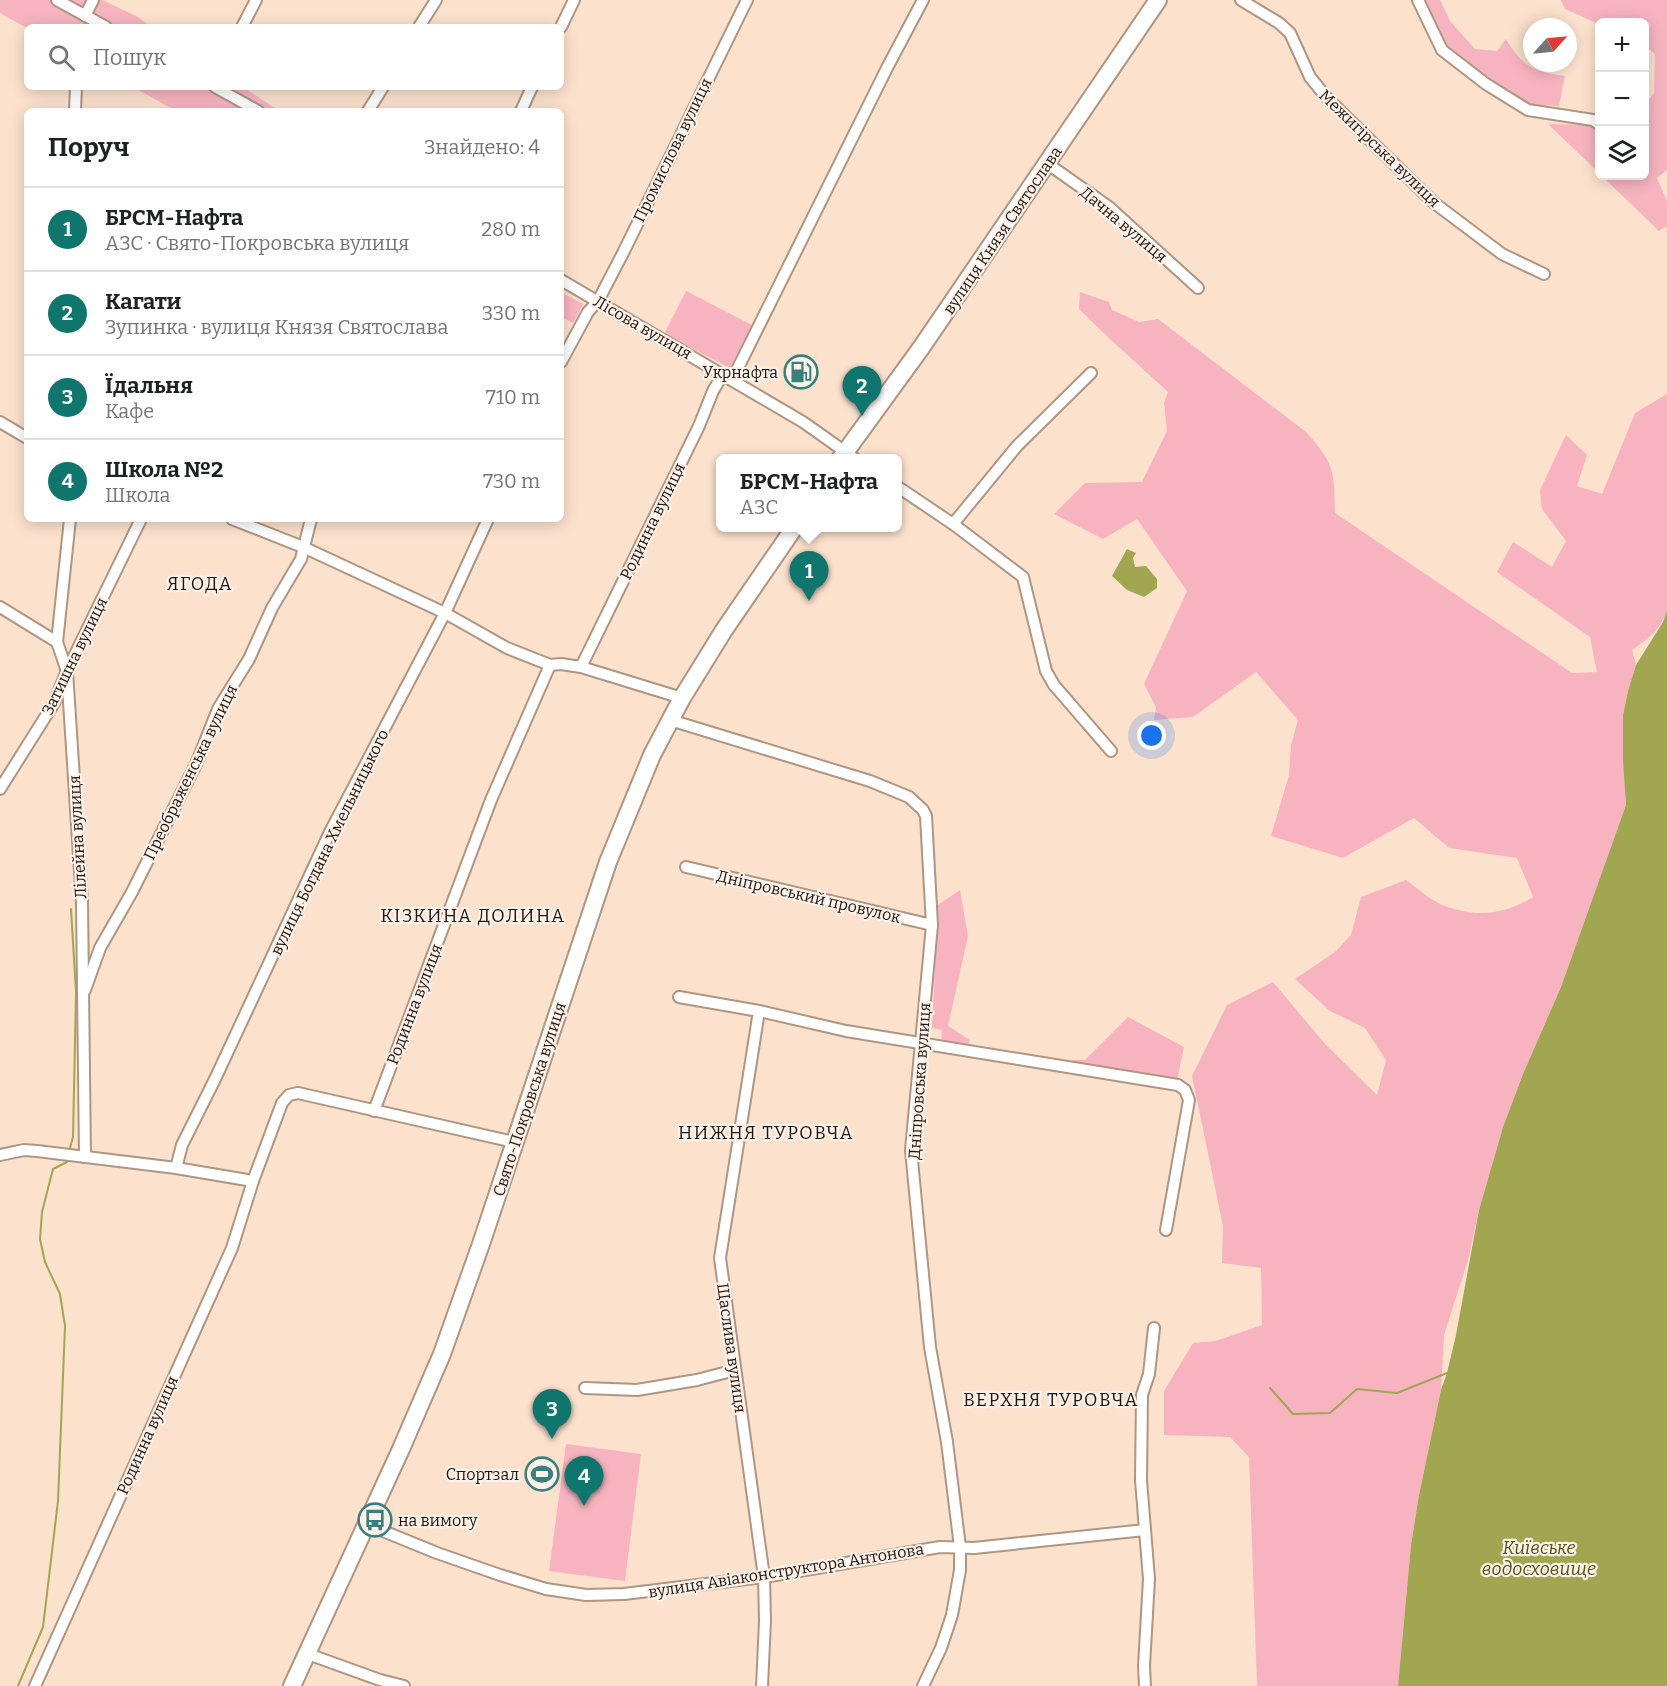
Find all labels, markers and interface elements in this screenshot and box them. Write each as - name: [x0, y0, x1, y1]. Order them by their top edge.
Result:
- north arrow: [1523, 18, 1577, 72]
- map controls: [1595, 18, 1649, 180]
- button: +: [1595, 18, 1649, 72]
- search box: [24, 24, 564, 90]
- icon: search: [45, 41, 78, 74]
- text: Пошук: [93, 44, 166, 71]
- button: −: [1595, 72, 1649, 126]
- street label: Промислова вулиця: [629, 75, 716, 225]
- street label: Межигірська вулиця: [1315, 86, 1444, 211]
- button: layers: [1595, 126, 1649, 180]
- text: Поруч: [48, 132, 130, 163]
- text: Знайдено: 4: [424, 135, 540, 159]
- street label: вулиця Князя Святослава: [939, 143, 1066, 318]
- street label: Дачна вулиця: [1076, 183, 1171, 266]
- text: БРСМ-Нафта: [105, 204, 243, 231]
- text: 1: [63, 217, 72, 241]
- text: 280 m: [481, 217, 540, 241]
- text: АЗС · Свято-Покровська вулиця: [105, 231, 409, 255]
- text: Кагати: [105, 288, 181, 315]
- street label: Лісова вулиця: [590, 292, 695, 363]
- text: 2: [62, 301, 73, 325]
- text: 330 m: [482, 301, 540, 325]
- text: Зупинка · вулиця Князя Святослава: [105, 315, 448, 339]
- fuel station icon: Укрнафта: [783, 354, 819, 390]
- place label: Укрнафта: [703, 363, 778, 382]
- pin: 2: [842, 366, 882, 416]
- text: Їдальня: [105, 372, 193, 399]
- text: 3: [62, 385, 73, 409]
- text: 710 m: [486, 385, 540, 409]
- text: Кафе: [105, 399, 154, 423]
- popup: [716, 454, 902, 532]
- text: Школа №2: [105, 456, 223, 483]
- street label: Родинна вулиця: [616, 459, 689, 583]
- text: БРСМ-Нафта: [740, 468, 878, 495]
- text: 4: [61, 469, 74, 493]
- text: 730 m: [483, 469, 540, 493]
- text: Школа: [105, 483, 171, 507]
- text: АЗС: [740, 495, 778, 519]
- pin: 1: [790, 552, 828, 601]
- district label: ЯГОДА: [167, 573, 233, 595]
- street label: Затишна вулиця: [38, 594, 111, 718]
- street label: Преображенська вулиця: [140, 681, 241, 863]
- your location: [1137, 721, 1166, 750]
- street label: вулиця Богдана Хмельницького: [266, 726, 393, 958]
- street label: Лілейна вулиця: [65, 775, 90, 899]
- street label: Дніпровський провулок: [715, 866, 903, 927]
- district label: КІЗКИНА ДОЛИНА: [380, 905, 566, 927]
- street label: Родинна вулиця: [383, 941, 446, 1067]
- street label: Свято-Покровська вулиця: [489, 1000, 570, 1199]
- street label: Дніпровська вулиця: [905, 1002, 934, 1160]
- district label: НИЖНЯ ТУРОВЧА: [678, 1122, 854, 1144]
- street label: Щаслива вулиця: [713, 1282, 750, 1414]
- street label: Родинна вулиця: [113, 1373, 182, 1497]
- district label: ВЕРХНЯ ТУРОВЧА: [963, 1389, 1139, 1411]
- pin: 3: [532, 1390, 572, 1439]
- sports icon: Спортзал: [524, 1456, 560, 1492]
- pin: 4: [564, 1456, 604, 1506]
- place label: Спортзал: [446, 1465, 519, 1484]
- bus stop icon: на вимогу: [357, 1502, 393, 1538]
- place label: на вимогу: [398, 1511, 478, 1530]
- water label: Київське водосховище: [1482, 1537, 1596, 1580]
- street label: вулиця Авіаконструктора Антонова: [647, 1539, 925, 1602]

